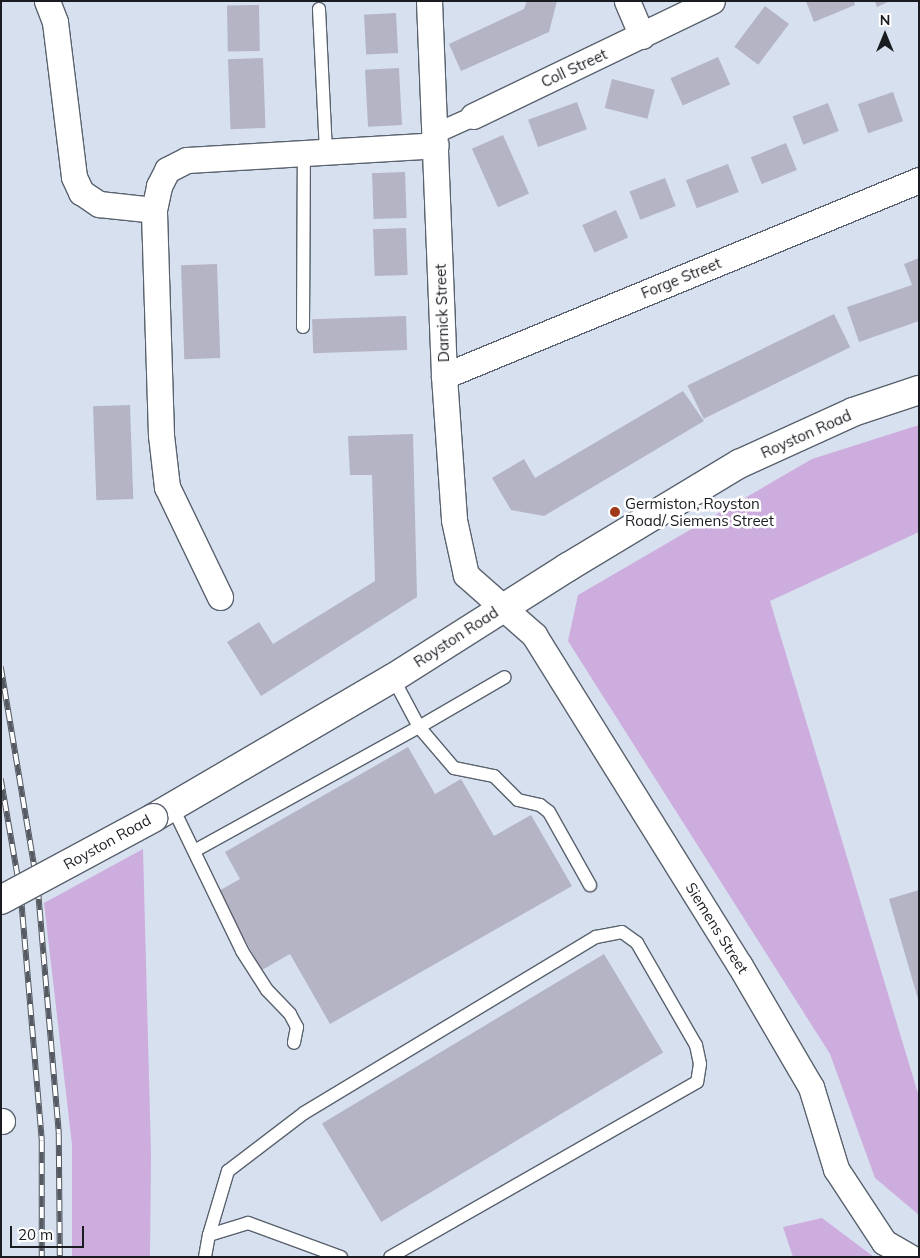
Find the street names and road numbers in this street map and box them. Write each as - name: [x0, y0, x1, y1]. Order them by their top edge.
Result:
- street label: Coll Street: [538, 45, 610, 91]
- street label: Forge Street: [638, 254, 724, 302]
- street label: Darnick Street: [431, 263, 453, 363]
- street label: Royston Road: [758, 406, 854, 462]
- street label: Royston Road: [410, 603, 502, 671]
- street label: Royston Road: [60, 811, 154, 873]
- street label: Siemens Street: [682, 879, 752, 977]

